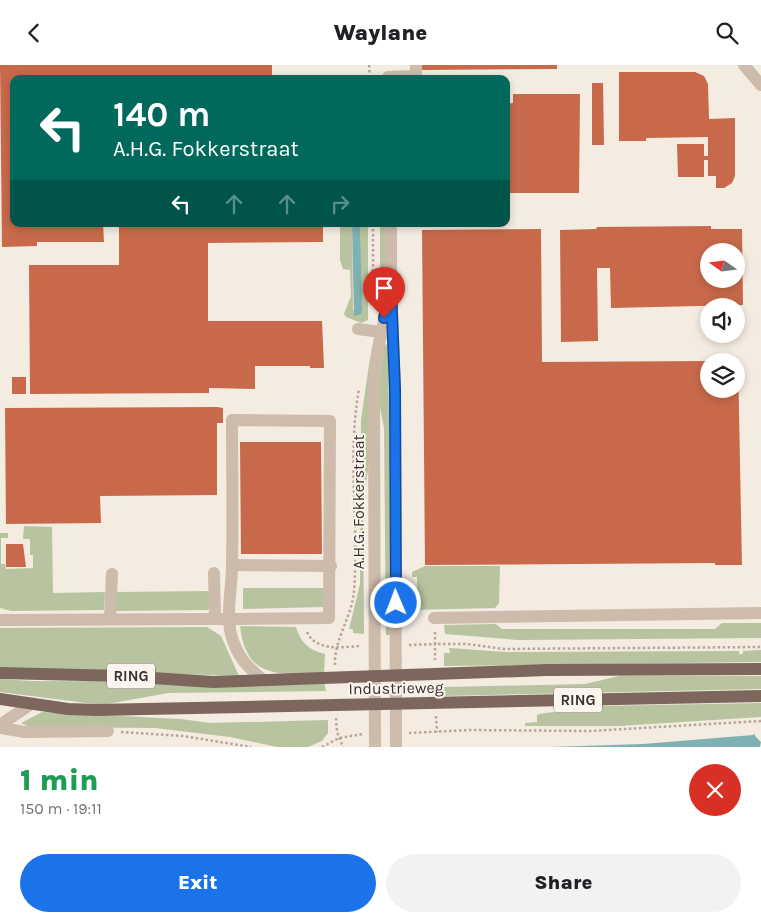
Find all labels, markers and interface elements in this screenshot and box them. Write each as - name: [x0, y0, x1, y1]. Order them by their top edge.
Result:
- icon: back: [20, 19, 48, 47]
- icon: search: [713, 19, 741, 47]
- text: Waylane: [334, 20, 427, 46]
- text: 140 m: [113, 94, 211, 135]
- icon: left: [30, 95, 95, 160]
- text: A.H.G. Fokkerstraat: [113, 136, 299, 162]
- icon: left: [167, 190, 195, 218]
- icon: ahead: [220, 190, 248, 218]
- icon: ahead: [273, 190, 301, 218]
- icon: right: [326, 190, 354, 218]
- north arrow: [700, 243, 745, 287]
- map controls: [700, 243, 745, 398]
- pin: [363, 267, 405, 318]
- icon: arrive: [370, 274, 398, 302]
- button: sound: [700, 298, 745, 343]
- button: layers: [700, 353, 745, 398]
- street label: A.H.G. Fokkerstraat: [349, 434, 368, 570]
- position arrow: [369, 576, 421, 628]
- road number: RING: [107, 663, 155, 689]
- street label: Industrieweg: [348, 678, 444, 698]
- road number: RING: [554, 687, 602, 713]
- text: 1 min: [20, 762, 99, 798]
- button: close: [689, 764, 741, 816]
- text: 150 m · 19:11: [20, 799, 102, 818]
- button: Exit: [20, 854, 376, 912]
- button: Share: [386, 854, 741, 912]

